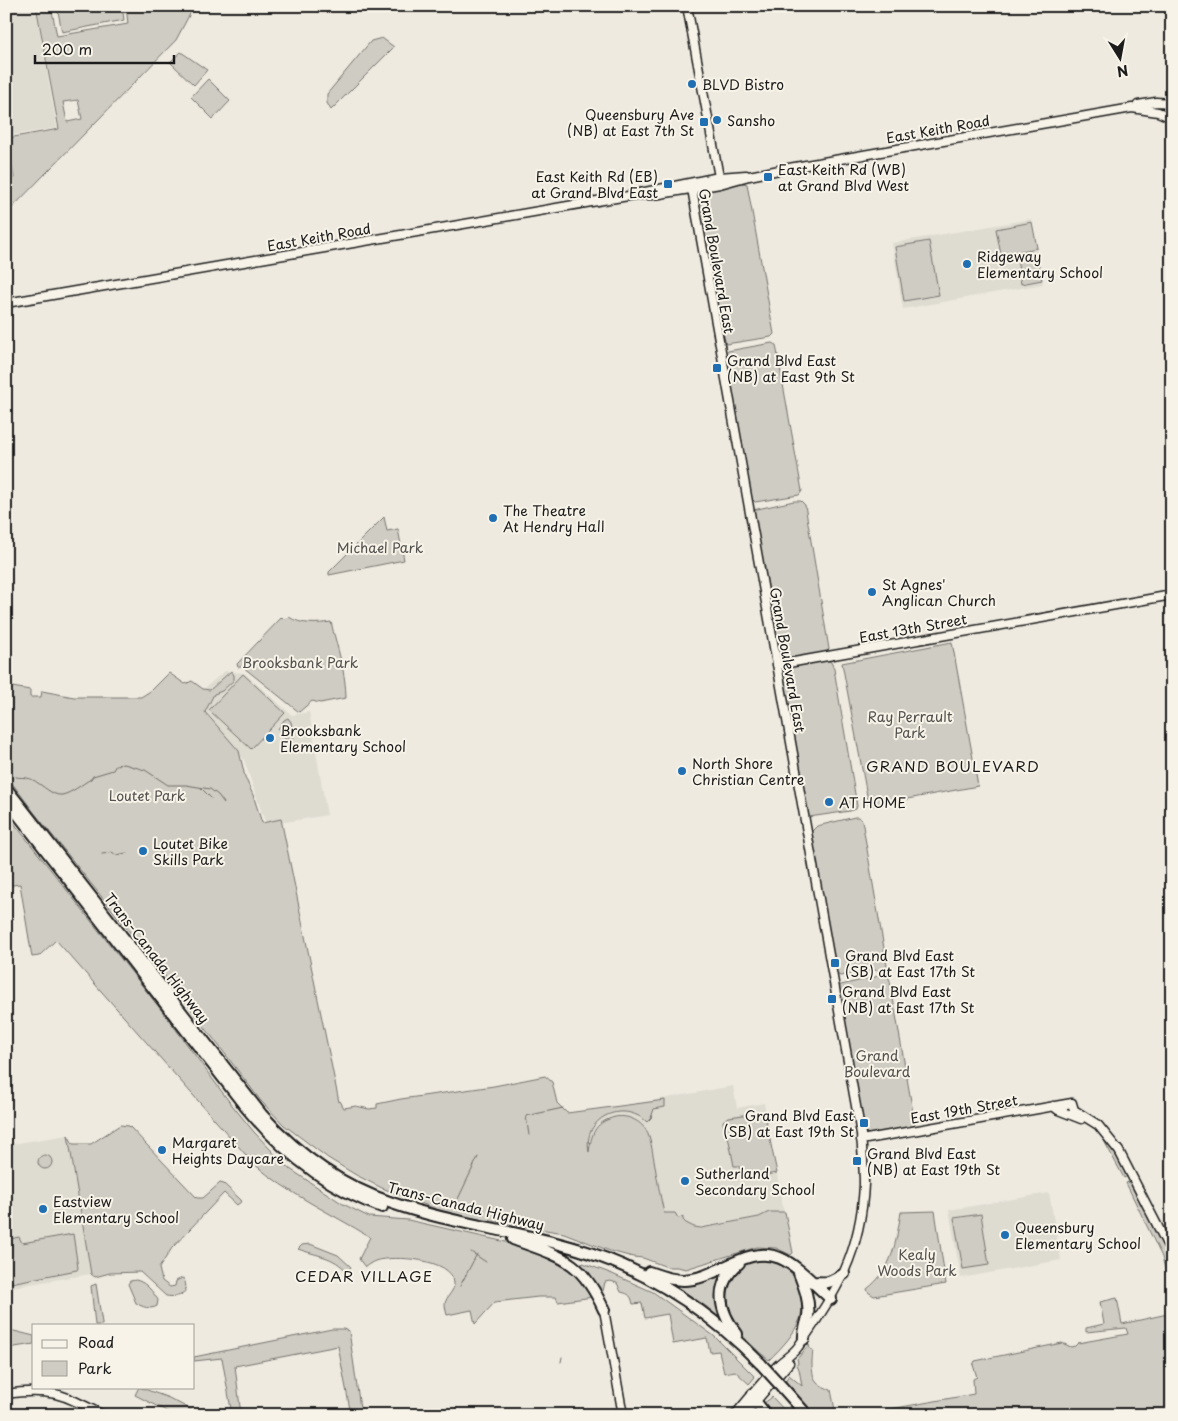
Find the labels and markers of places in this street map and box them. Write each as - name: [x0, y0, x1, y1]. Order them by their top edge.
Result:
- place label: BLVD Bistro: [702, 74, 784, 95]
- marker: BLVD Bistro: [686, 78, 698, 90]
- place label: Queensbury Ave (NB) at East 7th St: [567, 104, 694, 141]
- place label: Sansho: [727, 110, 775, 131]
- marker: Sansho: [711, 114, 723, 126]
- marker: Queensbury Ave (NB) at East 7th St: [698, 116, 710, 128]
- place label: East Keith Rd (WB) at Grand Blvd West: [778, 159, 909, 196]
- place label: East Keith Rd (EB) at Grand Blvd East: [531, 166, 658, 203]
- marker: East Keith Rd (WB) at Grand Blvd West: [762, 171, 774, 183]
- marker: East Keith Rd (EB) at Grand Blvd East: [662, 178, 674, 190]
- place label: Ridgeway Elementary School: [977, 246, 1103, 283]
- marker: Ridgeway Elementary School: [961, 258, 973, 270]
- place label: Grand Blvd East (NB) at East 9th St: [727, 350, 855, 387]
- marker: Grand Blvd East (NB) at East 9th St: [711, 362, 723, 374]
- place label: The Theatre At Hendry Hall: [503, 500, 604, 537]
- marker: The Theatre At Hendry Hall: [487, 512, 499, 524]
- place label: St Agnes' Anglican Church: [882, 574, 996, 611]
- marker: St Agnes' Anglican Church: [866, 586, 878, 598]
- place label: Brooksbank Elementary School: [280, 720, 406, 757]
- marker: Brooksbank Elementary School: [264, 732, 276, 744]
- place label: North Shore Christian Centre: [692, 753, 804, 790]
- marker: North Shore Christian Centre: [676, 765, 688, 777]
- place label: AT HOME: [839, 792, 906, 813]
- marker: AT HOME: [823, 796, 835, 808]
- place label: Loutet Bike Skills Park: [153, 833, 228, 870]
- marker: Loutet Bike Skills Park: [137, 845, 149, 857]
- place label: Grand Blvd East (SB) at East 17th St: [845, 945, 976, 982]
- marker: Grand Blvd East (SB) at East 17th St: [829, 957, 841, 969]
- place label: Grand Blvd East (NB) at East 17th St: [842, 981, 975, 1018]
- marker: Grand Blvd East (NB) at East 17th St: [826, 993, 838, 1005]
- place label: Grand Blvd East (SB) at East 19th St: [723, 1105, 854, 1142]
- marker: Grand Blvd East (SB) at East 19th St: [858, 1117, 870, 1129]
- place label: Margaret Heights Daycare: [172, 1132, 284, 1169]
- place label: Grand Blvd East (NB) at East 19th St: [867, 1143, 1000, 1180]
- marker: Margaret Heights Daycare: [156, 1144, 168, 1156]
- marker: Grand Blvd East (NB) at East 19th St: [851, 1155, 863, 1167]
- place label: Sutherland Secondary School: [695, 1163, 815, 1200]
- marker: Sutherland Secondary School: [679, 1175, 691, 1187]
- place label: Eastview Elementary School: [53, 1191, 179, 1228]
- marker: Eastview Elementary School: [37, 1203, 49, 1215]
- place label: Queensbury Elementary School: [1015, 1217, 1141, 1254]
- marker: Queensbury Elementary School: [999, 1229, 1011, 1241]

